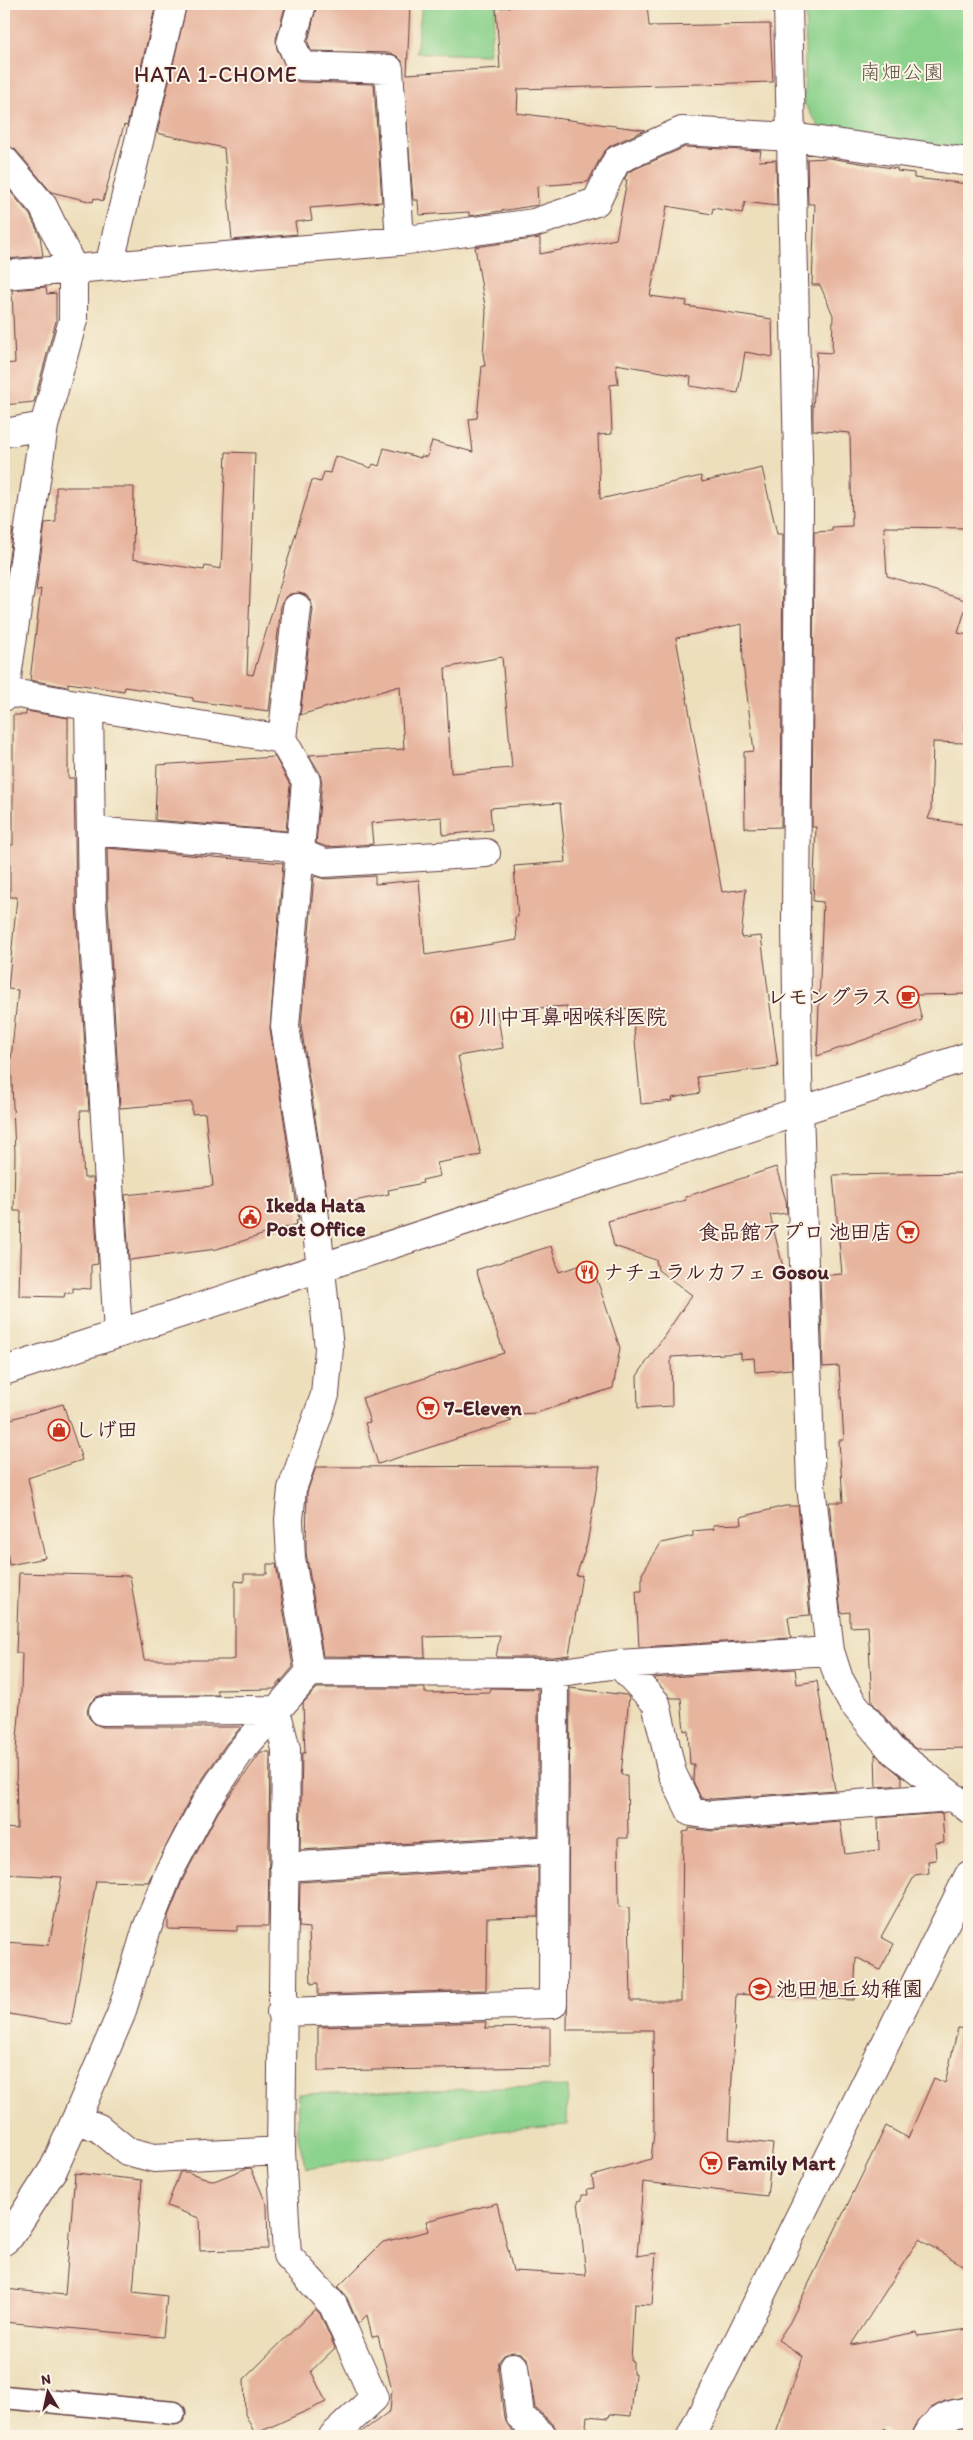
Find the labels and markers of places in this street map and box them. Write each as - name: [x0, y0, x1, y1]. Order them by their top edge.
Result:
- place label: レモングラス: [767, 984, 892, 1009]
- cafe icon: レモングラス: [896, 985, 920, 1009]
- place label: 川中耳鼻咽喉科医院: [478, 1004, 667, 1029]
- hospital icon: 川中耳鼻咽喉科医院: [450, 1005, 474, 1029]
- place label: Ikeda Hata Post Office: [266, 1192, 366, 1241]
- public building icon: Ikeda Hata Post Office: [238, 1205, 262, 1229]
- place label: 食品館アプロ 池田店: [698, 1219, 892, 1244]
- supermarket icon: 食品館アプロ 池田店: [896, 1220, 920, 1244]
- place label: ナチュラルカフェ Gosou: [603, 1259, 829, 1284]
- restaurant icon: ナチュラルカフェ Gosou: [575, 1260, 599, 1284]
- place label: 7-Eleven: [443, 1395, 522, 1420]
- supermarket icon: 7-Eleven: [416, 1396, 440, 1420]
- place label: しげ田: [75, 1417, 138, 1442]
- shop icon: しげ田: [47, 1418, 71, 1442]
- place label: 池田旭丘幼稚園: [776, 1976, 923, 2001]
- school or university icon: 池田旭丘幼稚園: [748, 1977, 772, 2001]
- place label: Family Mart: [727, 2150, 835, 2176]
- supermarket icon: Family Mart: [699, 2151, 723, 2175]

